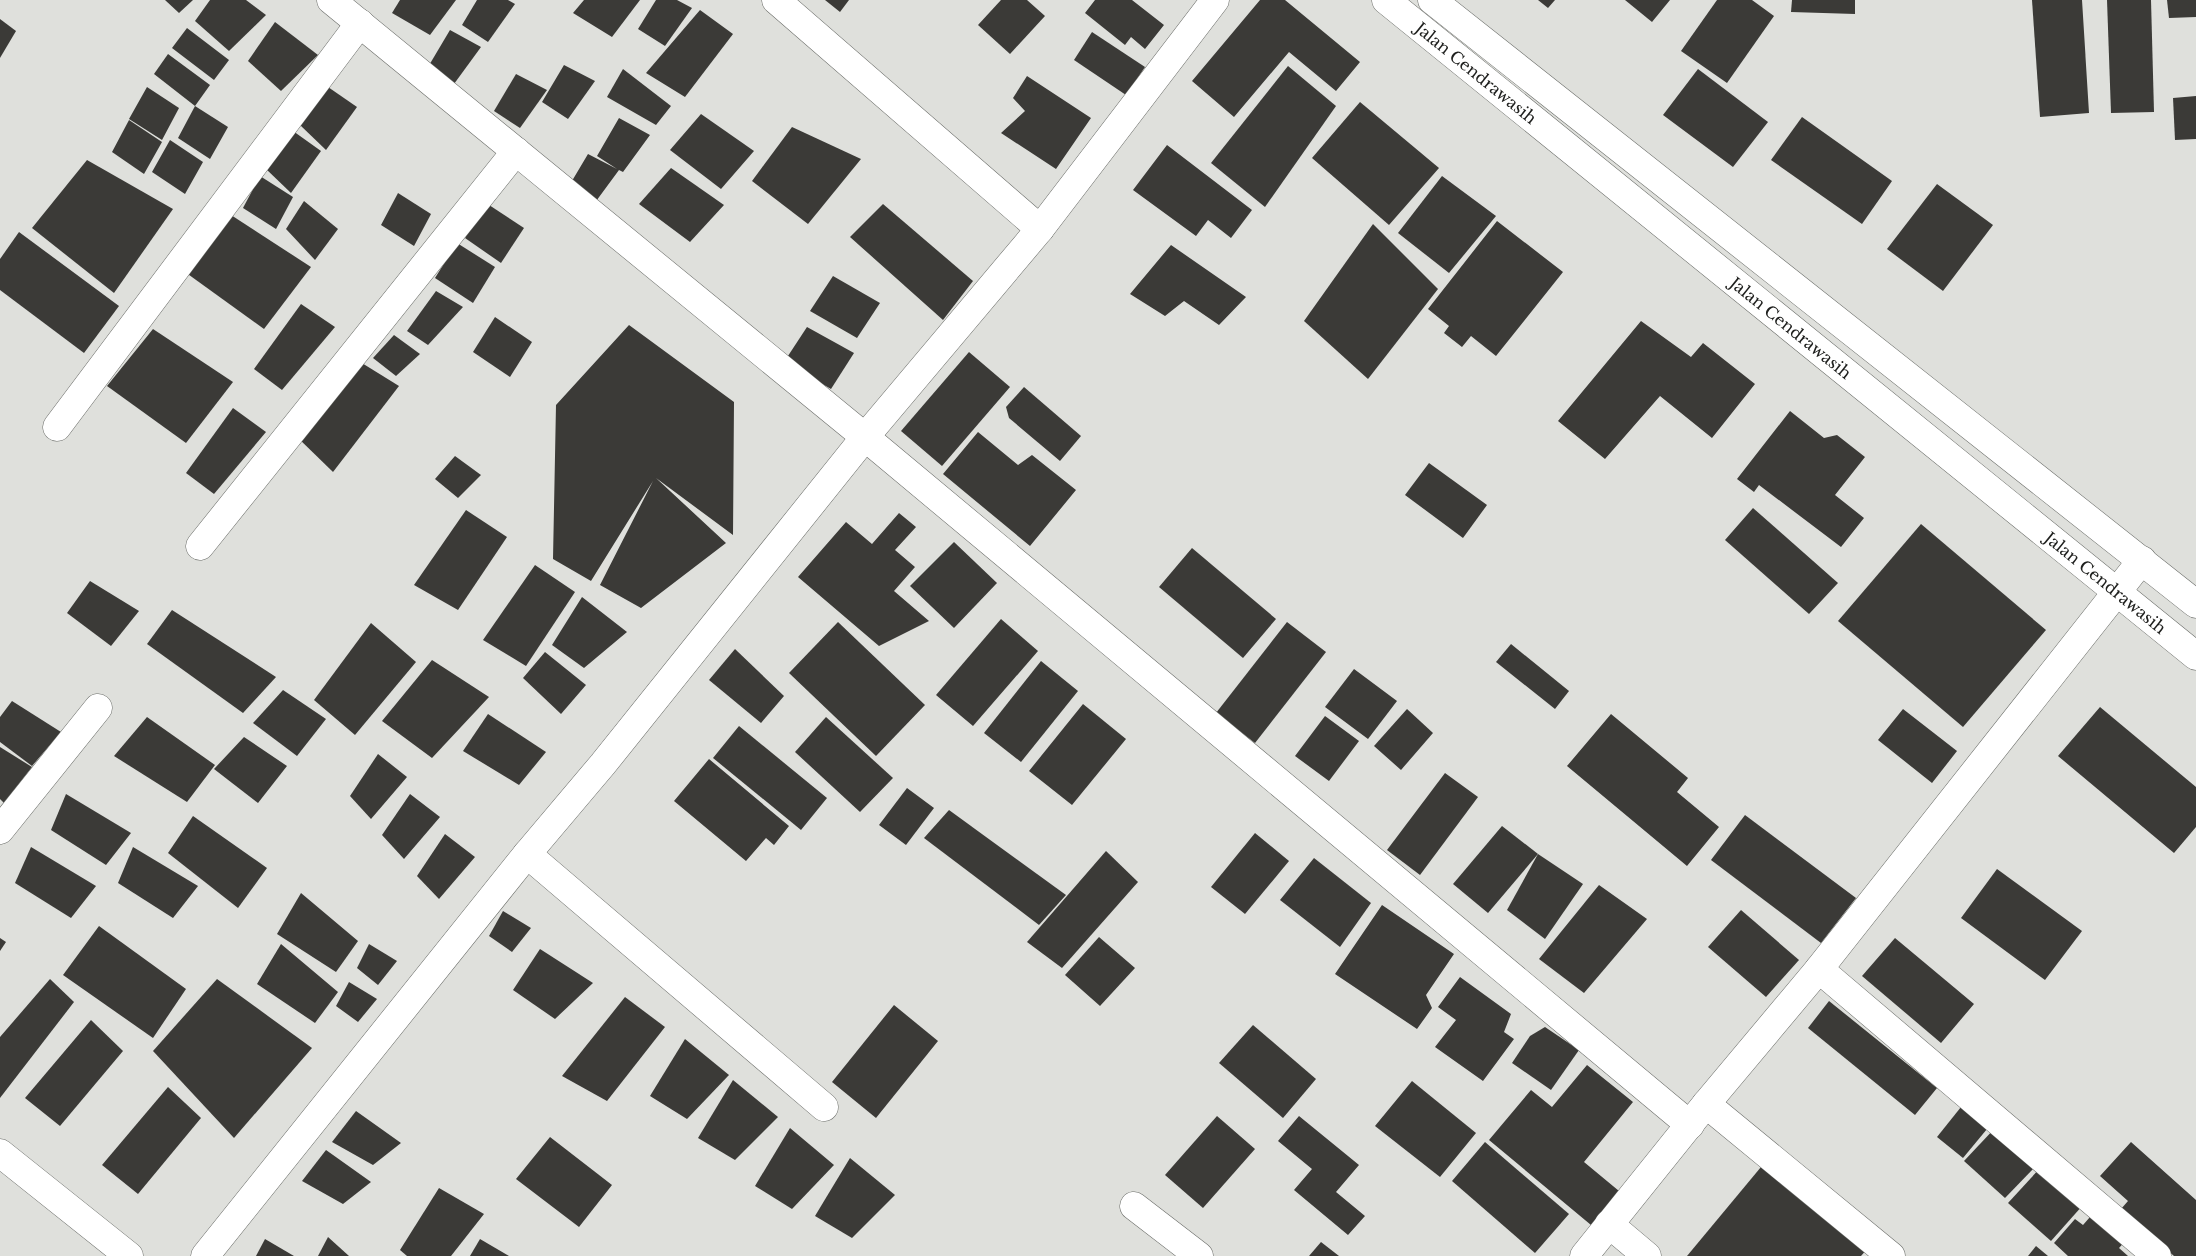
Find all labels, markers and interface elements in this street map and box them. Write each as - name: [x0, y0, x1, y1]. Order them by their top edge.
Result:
- street label: Jalan Cendrawasih: [1410, 17, 1541, 128]
- street label: Jalan Cendrawasih: [1725, 272, 1856, 383]
- street label: Jalan Cendrawasih: [2039, 526, 2170, 638]

